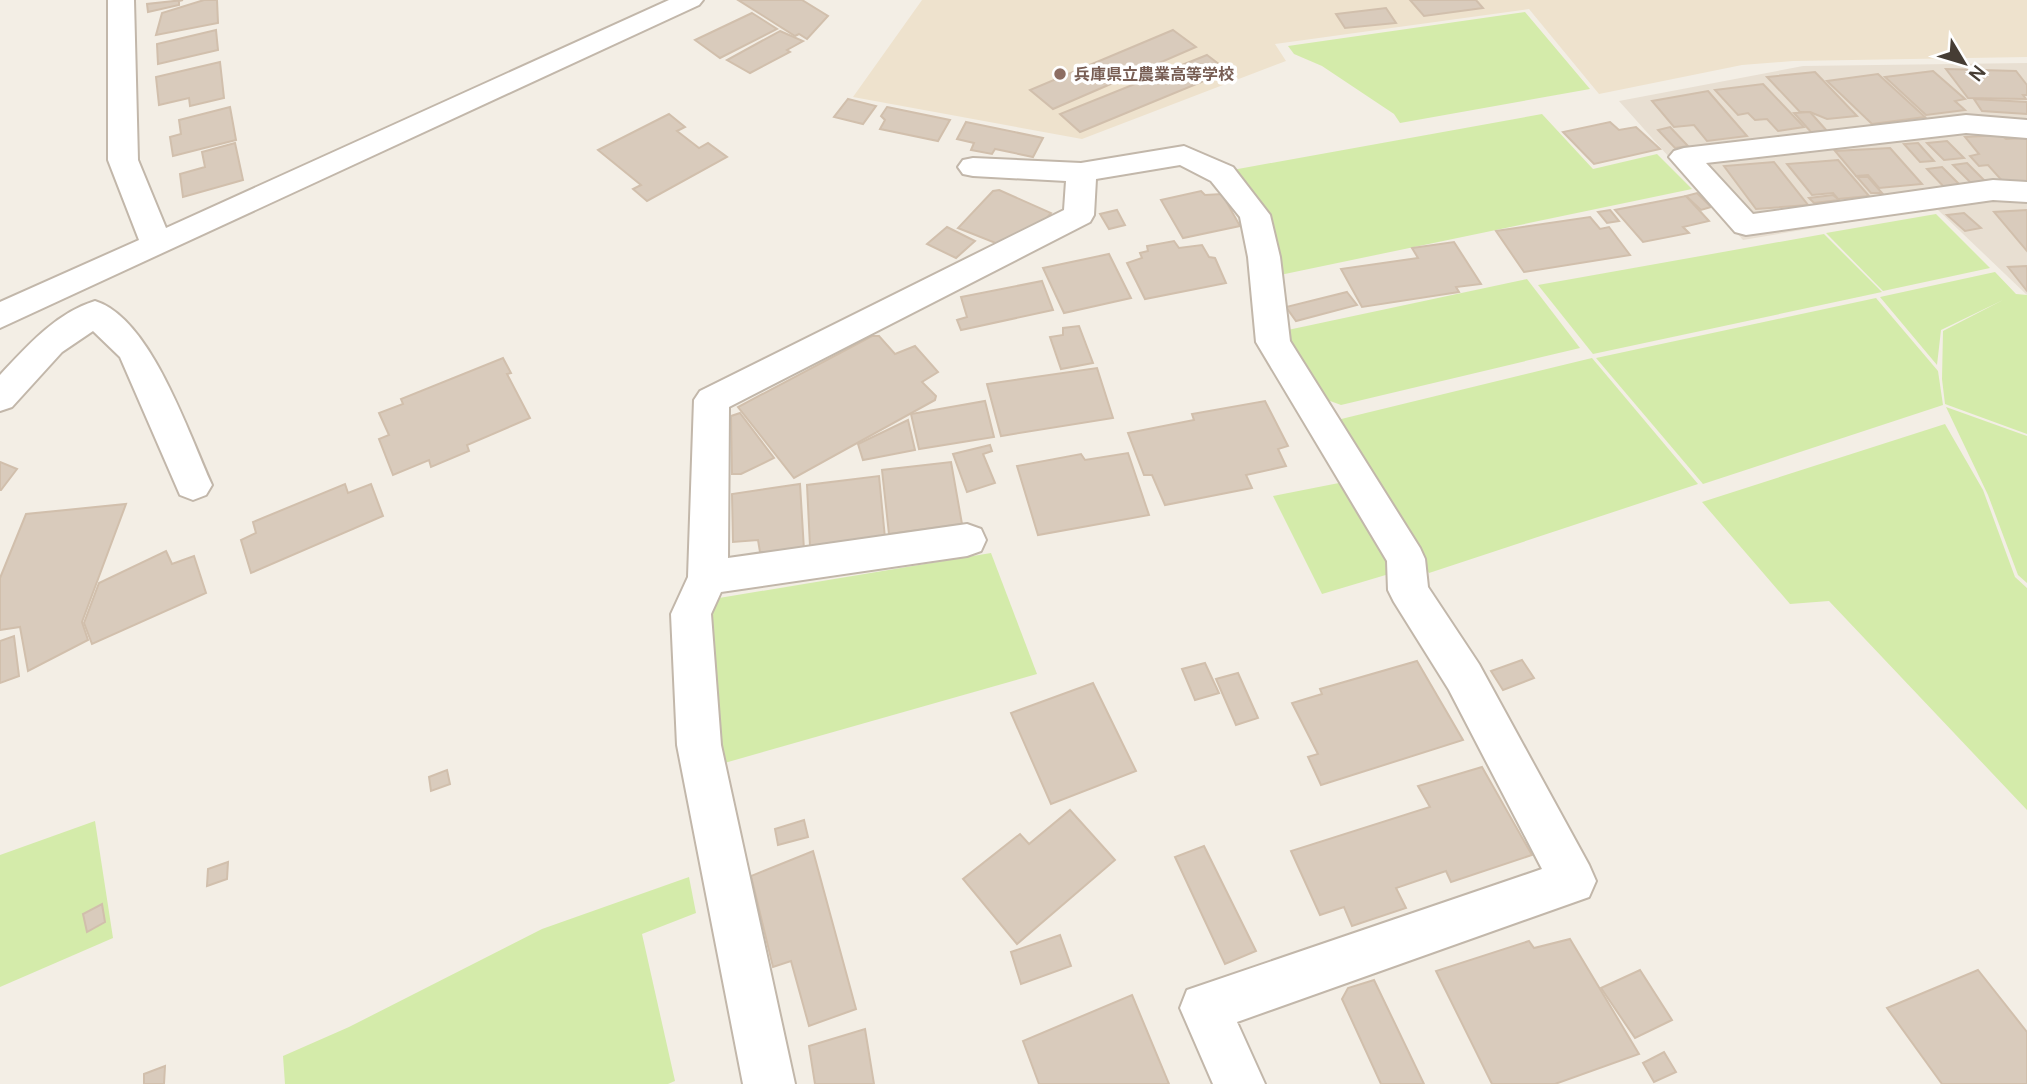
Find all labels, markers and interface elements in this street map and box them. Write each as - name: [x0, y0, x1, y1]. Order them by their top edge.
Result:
- north arrow: [1929, 28, 1999, 98]
- text: N: [1963, 60, 1992, 87]
- place label: 兵庫県立農業高等学校: [1074, 63, 1234, 85]
- marker: 兵庫県立農業高等学校: [1052, 66, 1068, 82]

